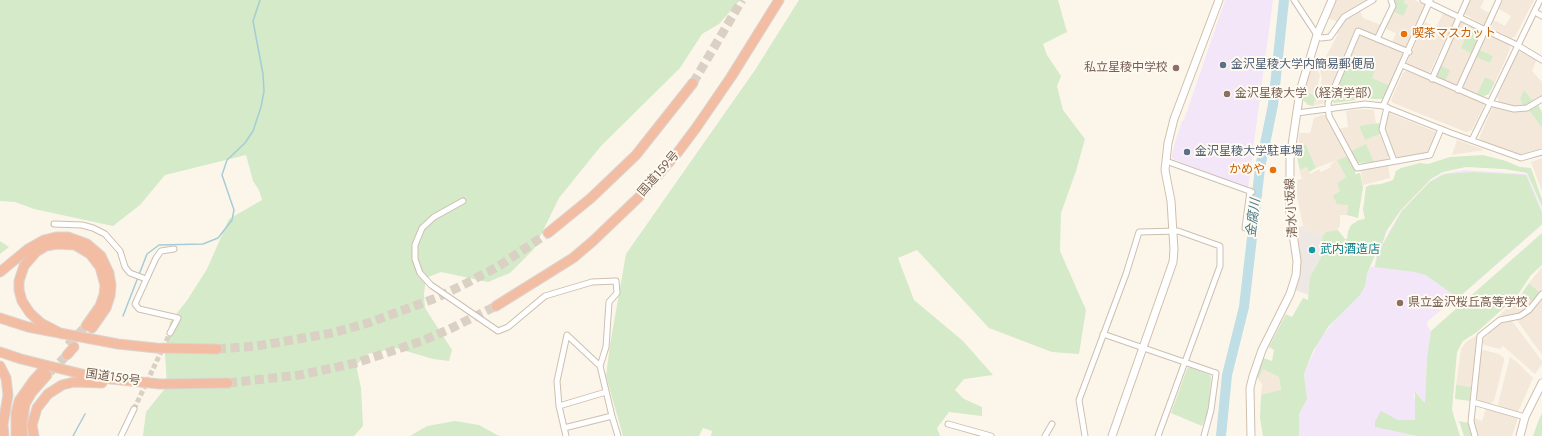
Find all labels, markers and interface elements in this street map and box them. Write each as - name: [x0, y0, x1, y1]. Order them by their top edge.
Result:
- place label: 喫茶マスカット: [1412, 27, 1496, 41]
- marker: 喫茶マスカット: [1399, 29, 1409, 39]
- place label: 金沢星稜大学内簡易郵便局: [1231, 58, 1375, 72]
- marker: 金沢星稜大学内簡易郵便局: [1218, 60, 1228, 70]
- place label: 私立星稜中学校: [1084, 61, 1168, 75]
- marker: 私立星稜中学校: [1171, 63, 1181, 73]
- place label: 金沢星稜大学（経済学部）: [1235, 87, 1379, 101]
- marker: 金沢星稜大学（経済学部）: [1222, 89, 1232, 99]
- place label: 金沢星稜大学駐車場: [1195, 145, 1303, 159]
- marker: 金沢星稜大学駐車場: [1182, 147, 1192, 157]
- street label: 国道159号: [635, 148, 683, 200]
- place label: かめや: [1229, 163, 1265, 177]
- marker: かめや: [1268, 165, 1278, 175]
- street label: 清水小坂線: [1283, 178, 1301, 238]
- water label: 金腐川: [1244, 198, 1264, 238]
- place label: 武内酒造店: [1320, 243, 1380, 257]
- marker: 武内酒造店: [1307, 245, 1317, 255]
- place label: 県立金沢桜丘高等学校: [1408, 296, 1528, 310]
- marker: 県立金沢桜丘高等学校: [1395, 298, 1405, 308]
- street label: 国道159号: [85, 367, 141, 389]

